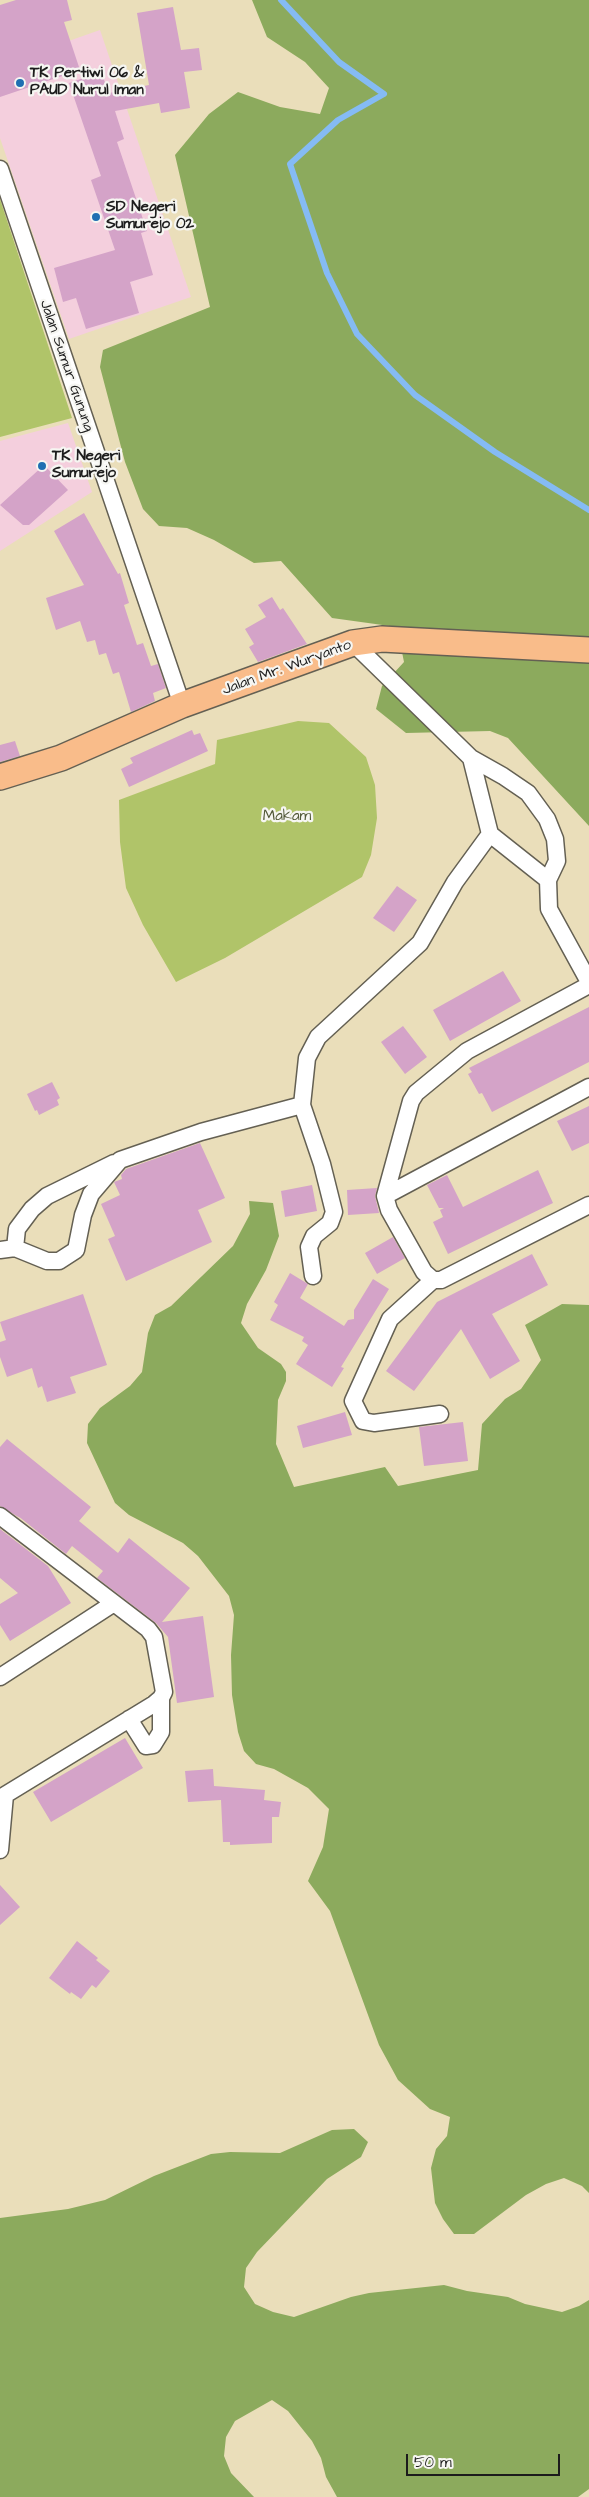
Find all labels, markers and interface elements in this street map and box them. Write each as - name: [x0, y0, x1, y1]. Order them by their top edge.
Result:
- place label: TK Pertiwi 06 & PAUD Nurul Iman: [30, 65, 144, 100]
- marker: TK Pertiwi 06 & PAUD Nurul Iman: [14, 77, 26, 89]
- place label: SD Negeri Sumurejo 02: [106, 199, 194, 234]
- marker: SD Negeri Sumurejo 02: [90, 211, 102, 223]
- street label: Jalan Sumur Gunung: [35, 298, 97, 434]
- place label: TK Negeri Sumurejo: [52, 448, 120, 483]
- marker: TK Negeri Sumurejo: [36, 460, 48, 472]
- street label: Jalan Mr. Wuryanto: [220, 636, 354, 700]
- park label: Makam: [263, 808, 311, 826]
- scale bar: [409, 2444, 563, 2476]
- text: 50 m: [414, 2452, 452, 2473]

